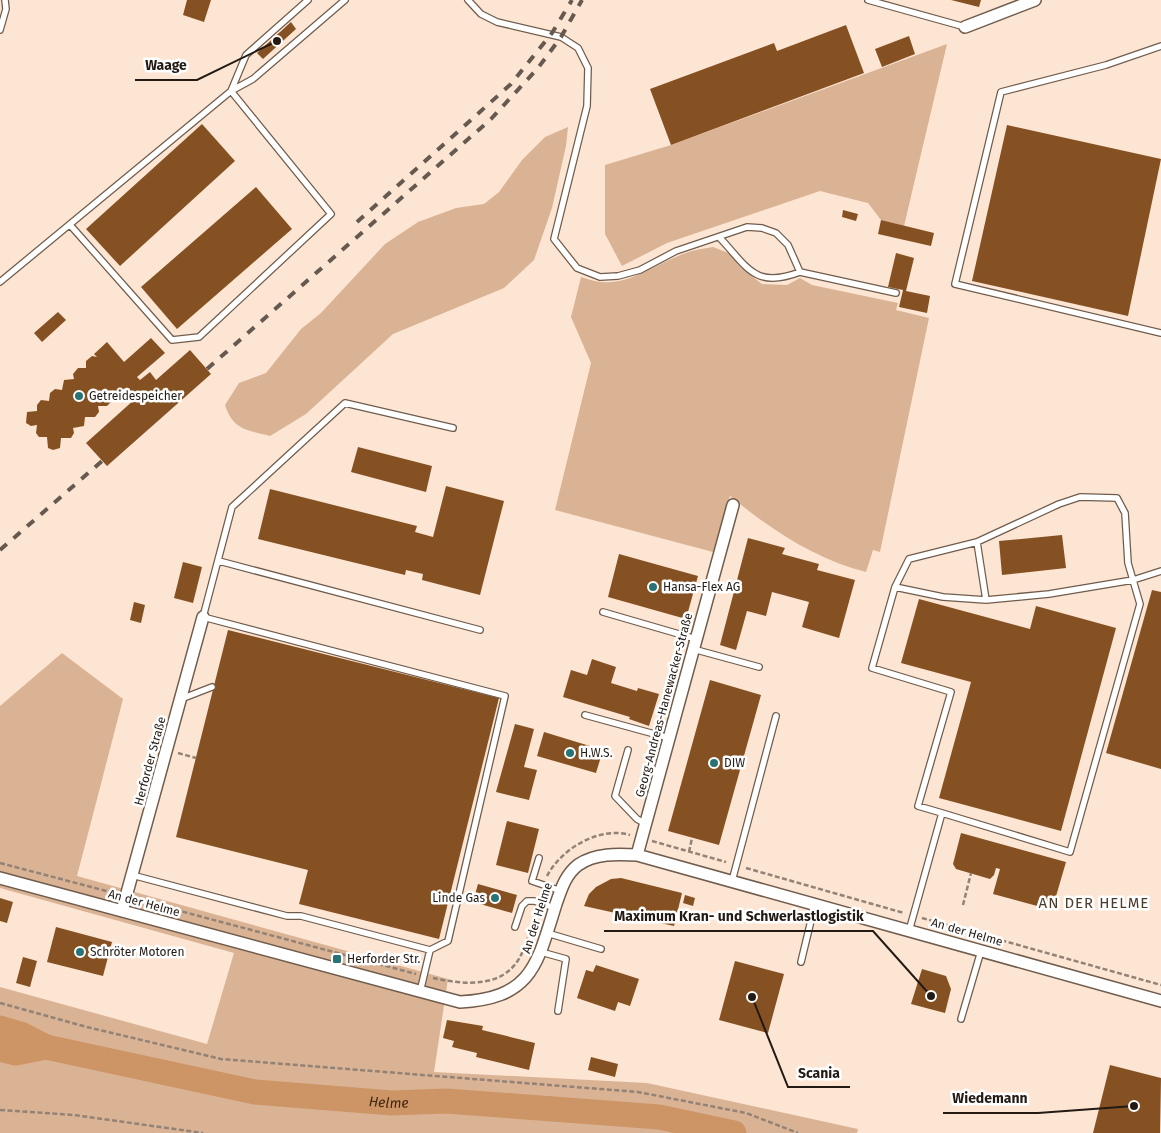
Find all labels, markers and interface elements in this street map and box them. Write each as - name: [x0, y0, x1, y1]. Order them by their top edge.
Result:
- callout: Waage: [135, 51, 197, 80]
- text: Waage: [145, 57, 187, 74]
- place label: Getreidespeicher: [89, 389, 182, 403]
- marker: Getreidespeicher: [73, 390, 85, 402]
- place label: Hansa-Flex AG: [663, 580, 740, 594]
- marker: Hansa-Flex AG: [647, 581, 659, 593]
- street label: Georg-Andreas-Hanewacker-Straße: [633, 611, 695, 799]
- street label: Herforder Straße: [131, 715, 169, 807]
- place label: H.W.S.: [580, 746, 613, 760]
- marker: H.W.S.: [564, 747, 576, 759]
- place label: DIW: [724, 756, 745, 770]
- marker: DIW: [708, 757, 720, 769]
- street label: An der Helme: [519, 881, 555, 955]
- street label: An der Helme: [107, 887, 181, 919]
- place label: Linde Gas: [432, 891, 485, 905]
- marker: Linde Gas: [489, 892, 501, 904]
- district label: AN DER HELME: [1039, 894, 1149, 912]
- callout: Maximum Kran- und Schwerlastlogistik: [604, 902, 873, 931]
- text: Maximum Kran- und Schwerlastlogistik: [614, 908, 864, 925]
- street label: An der Helme: [930, 915, 1004, 949]
- place label: Schröter Motoren: [90, 945, 184, 959]
- marker: Schröter Motoren: [74, 946, 86, 958]
- place label: Herforder Str.: [347, 952, 421, 966]
- marker: Herforder Str.: [331, 953, 343, 965]
- callout: Scania: [788, 1058, 850, 1087]
- text: Scania: [798, 1065, 840, 1082]
- callout: Wiedemann: [943, 1084, 1038, 1113]
- text: Wiedemann: [952, 1090, 1028, 1107]
- water label: Helme: [368, 1093, 409, 1112]

